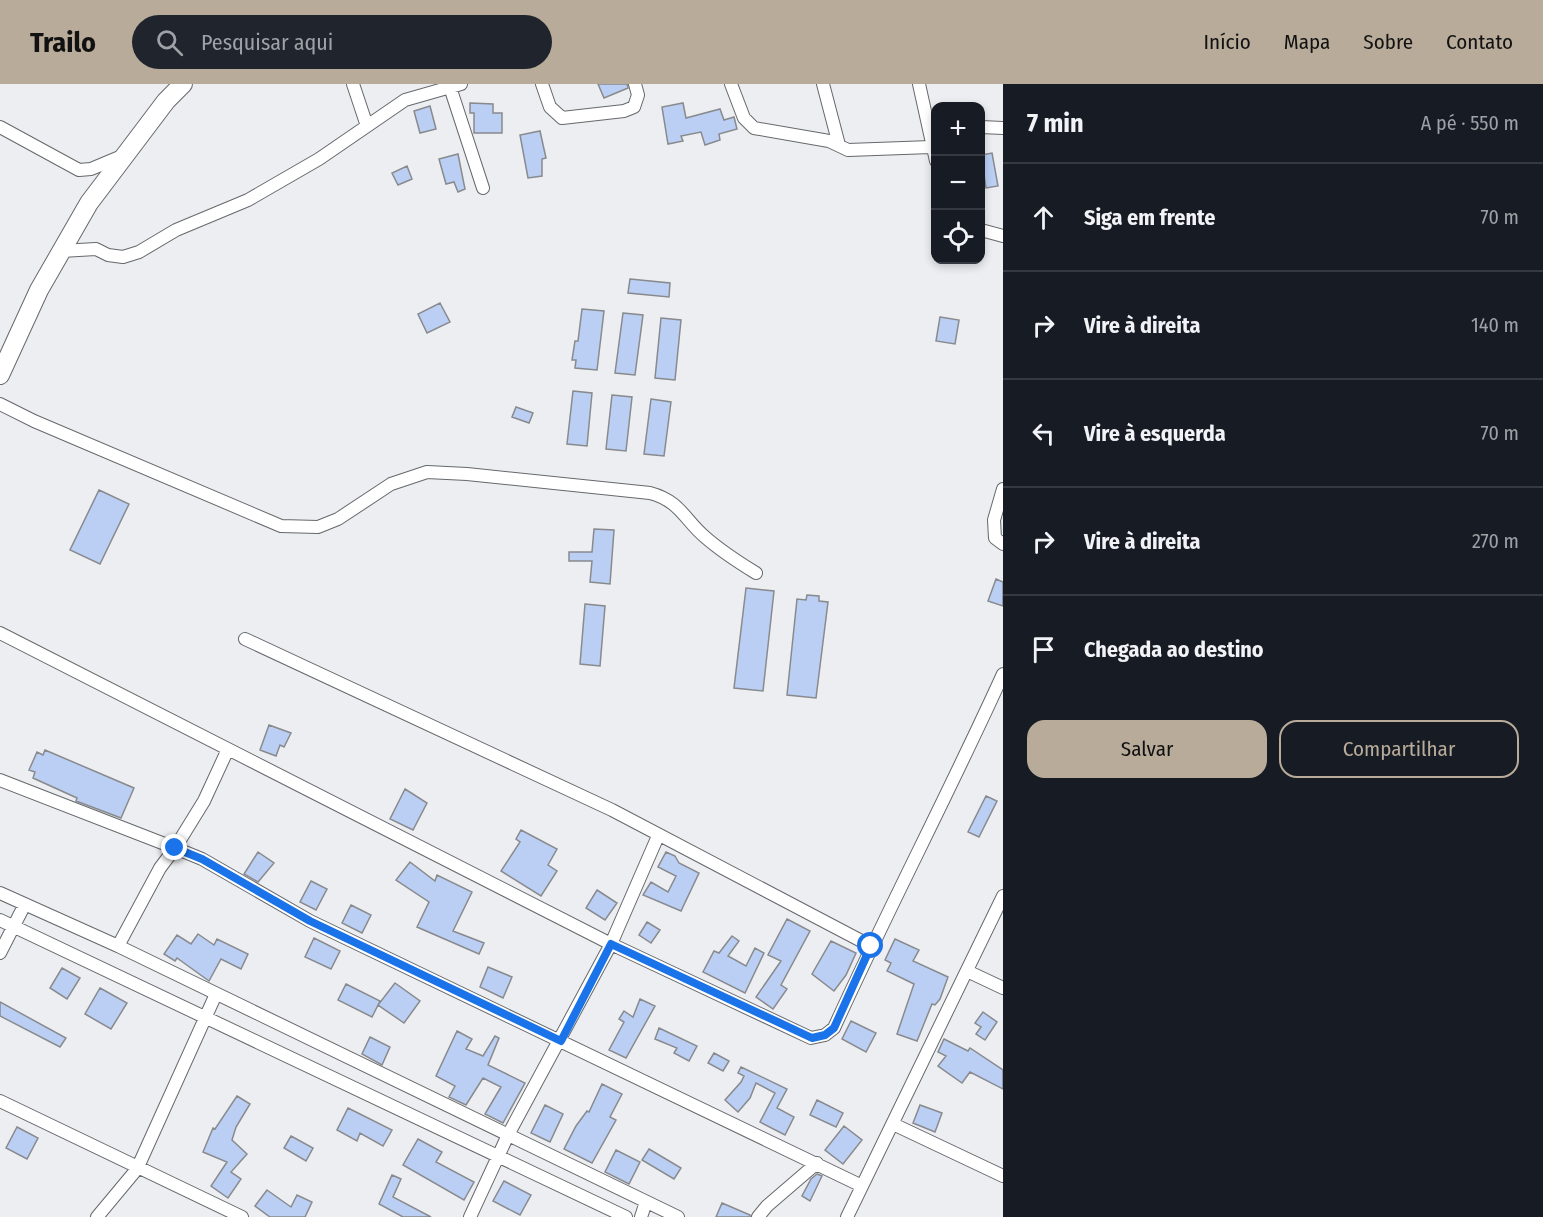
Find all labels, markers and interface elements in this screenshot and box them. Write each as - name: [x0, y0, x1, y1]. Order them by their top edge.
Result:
- search box: [132, 15, 552, 69]
- text: Trailo: [30, 26, 96, 59]
- icon: search: [153, 26, 186, 59]
- text: Pesquisar aqui: [201, 29, 333, 56]
- text: Início: [1204, 29, 1251, 55]
- text: Mapa: [1284, 29, 1330, 55]
- text: Sobre: [1363, 29, 1413, 55]
- text: Contato: [1446, 29, 1513, 55]
- map controls: [931, 102, 985, 264]
- button: +: [931, 102, 985, 156]
- text: 7 min: [1027, 108, 1084, 139]
- text: A pé · 550 m: [1421, 111, 1519, 135]
- button: −: [931, 156, 985, 210]
- icon: ahead: [1027, 201, 1060, 234]
- text: Siga em frente: [1084, 204, 1215, 231]
- text: 70 m: [1481, 205, 1519, 229]
- button: locate: [931, 210, 985, 264]
- icon: right: [1027, 309, 1060, 342]
- text: Vire à direita: [1084, 312, 1200, 339]
- text: 140 m: [1471, 313, 1519, 337]
- icon: left: [1027, 417, 1060, 450]
- text: Vire à esquerda: [1084, 420, 1226, 447]
- text: 70 m: [1481, 421, 1519, 445]
- icon: right: [1027, 525, 1060, 558]
- text: Vire à direita: [1084, 528, 1200, 555]
- text: 270 m: [1472, 529, 1519, 553]
- icon: arrive: [1027, 633, 1060, 666]
- text: Chegada ao destino: [1084, 636, 1264, 663]
- button: Salvar: [1027, 720, 1267, 778]
- button: Compartilhar: [1279, 720, 1519, 778]
- route end: [161, 834, 187, 860]
- route start: [857, 932, 883, 958]

